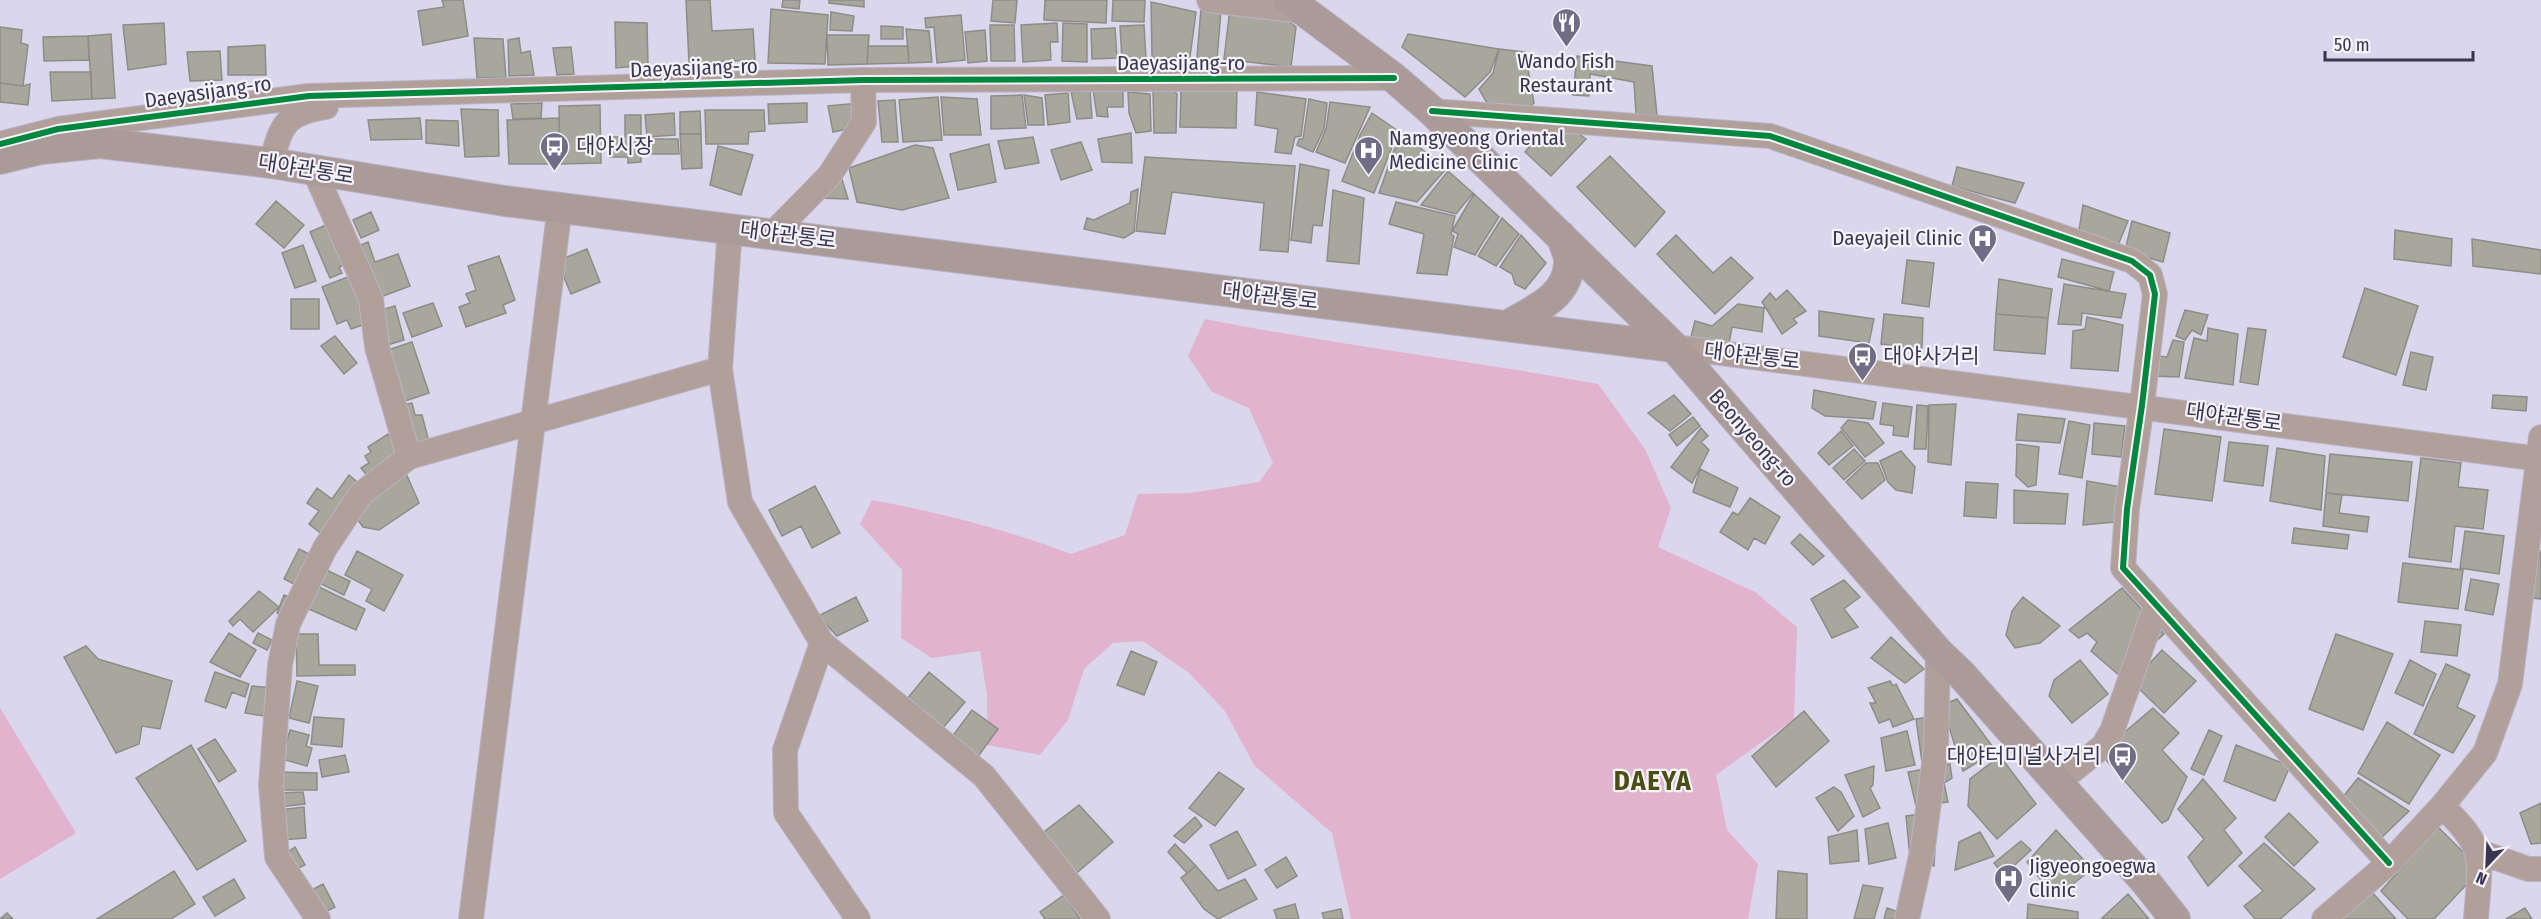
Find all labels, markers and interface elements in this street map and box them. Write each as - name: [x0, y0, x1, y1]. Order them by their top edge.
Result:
- restaurant icon: Wando Fish Restaurant: [1550, 6, 1582, 48]
- scale bar: [2325, 24, 2474, 62]
- text: 50 m: [2334, 34, 2370, 56]
- place label: Wando Fish Restaurant: [1517, 48, 1615, 98]
- street label: Daeyasijang-ro: [1117, 50, 1245, 76]
- street label: Daeyasijang-ro: [630, 53, 758, 83]
- street label: Daeyasijang-ro: [143, 70, 273, 114]
- place label: Namgyeong Oriental Medicine Clinic: [1389, 125, 1565, 175]
- bus stop icon: 대야시장: [539, 130, 571, 172]
- place label: 대야시장: [576, 133, 653, 159]
- hospital icon: Namgyeong Oriental Medicine Clinic: [1352, 134, 1384, 176]
- street label: 대야관통로: [256, 149, 356, 189]
- street label: 대야관통로: [738, 216, 838, 254]
- hospital icon: Daeyajeil Clinic: [1967, 222, 1999, 264]
- place label: Daeyajeil Clinic: [1832, 225, 1962, 251]
- street label: 대야관통로: [1220, 277, 1320, 315]
- street label: 대야관통로: [1702, 337, 1802, 375]
- bus stop icon: 대야사거리: [1846, 340, 1878, 382]
- place label: 대야사거리: [1883, 343, 1980, 369]
- street label: Beonyeong-ro: [1704, 384, 1802, 492]
- street label: 대야관통로: [2184, 397, 2284, 437]
- bus stop icon: 대야터미널사거리: [2106, 740, 2138, 782]
- place label: 대야터미널사거리: [1946, 743, 2101, 769]
- district label: DAEYA: [1614, 765, 1692, 797]
- north arrow: [2457, 835, 2517, 895]
- place label: Jigyeongoegwa Clinic: [2029, 853, 2156, 903]
- hospital icon: Jigyeongoegwa Clinic: [1992, 862, 2024, 904]
- text: N: [2473, 868, 2489, 889]

